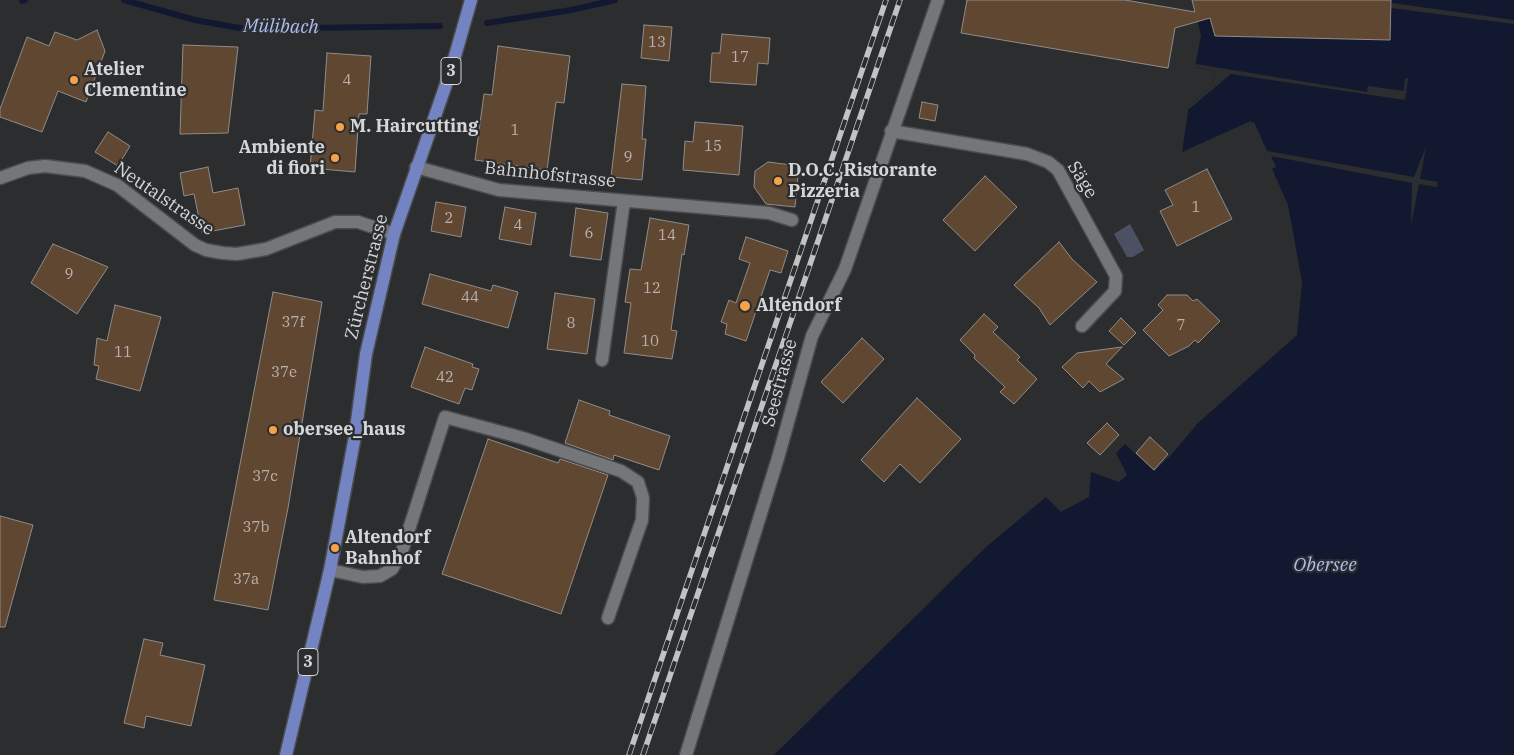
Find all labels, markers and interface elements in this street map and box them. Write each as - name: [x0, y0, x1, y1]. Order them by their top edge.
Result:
- water label: Mülibach: [243, 15, 319, 39]
- house number: 13: [648, 34, 666, 52]
- house number: 17: [731, 49, 749, 67]
- road number: 3: [441, 58, 461, 84]
- place label: Atelier Clementine: [84, 59, 187, 102]
- house number: 4: [343, 72, 351, 90]
- marker: Atelier Clementine: [68, 74, 80, 86]
- place label: M. Haircutting: [350, 116, 478, 138]
- marker: M. Haircutting: [334, 121, 346, 133]
- house number: 1: [511, 122, 519, 140]
- place label: Ambiente di fiori: [239, 137, 325, 180]
- house number: 15: [704, 138, 722, 156]
- house number: 9: [624, 149, 632, 167]
- marker: Ambiente di fiori: [329, 152, 341, 164]
- street label: Bahnhofstrasse: [483, 157, 617, 193]
- street label: Säge: [1062, 157, 1102, 203]
- street label: Neutalstrasse: [110, 158, 218, 240]
- place label: D.O.C. Ristorante Pizzeria: [788, 160, 937, 202]
- marker: D.O.C. Ristorante Pizzeria: [772, 175, 784, 187]
- house number: 1: [1192, 199, 1200, 217]
- house number: 2: [445, 210, 453, 228]
- street label: Zürcherstrasse: [341, 212, 393, 342]
- house number: 4: [514, 217, 522, 235]
- house number: 6: [585, 225, 593, 243]
- house number: 14: [658, 227, 676, 245]
- house number: 9: [65, 266, 73, 284]
- house number: 12: [643, 280, 661, 298]
- house number: 44: [461, 289, 479, 307]
- place label: Altendorf: [756, 295, 841, 317]
- marker: Altendorf: [738, 299, 752, 313]
- house number: 37f: [281, 314, 305, 332]
- house number: 8: [567, 315, 575, 333]
- house number: 7: [1177, 317, 1185, 335]
- house number: 10: [641, 333, 659, 351]
- street label: Seestrasse: [758, 337, 802, 429]
- house number: 11: [114, 344, 132, 362]
- house number: 37e: [271, 364, 297, 382]
- house number: 42: [436, 369, 454, 387]
- place label: obersee_haus: [283, 419, 405, 441]
- marker: obersee_haus: [267, 424, 279, 436]
- house number: 37c: [252, 468, 278, 486]
- house number: 37b: [243, 519, 269, 537]
- place label: Altendorf Bahnhof: [345, 527, 430, 570]
- marker: Altendorf Bahnhof: [329, 542, 341, 554]
- water label: Obersee: [1293, 555, 1357, 577]
- house number: 37a: [233, 571, 259, 589]
- road number: 3: [298, 649, 318, 676]

